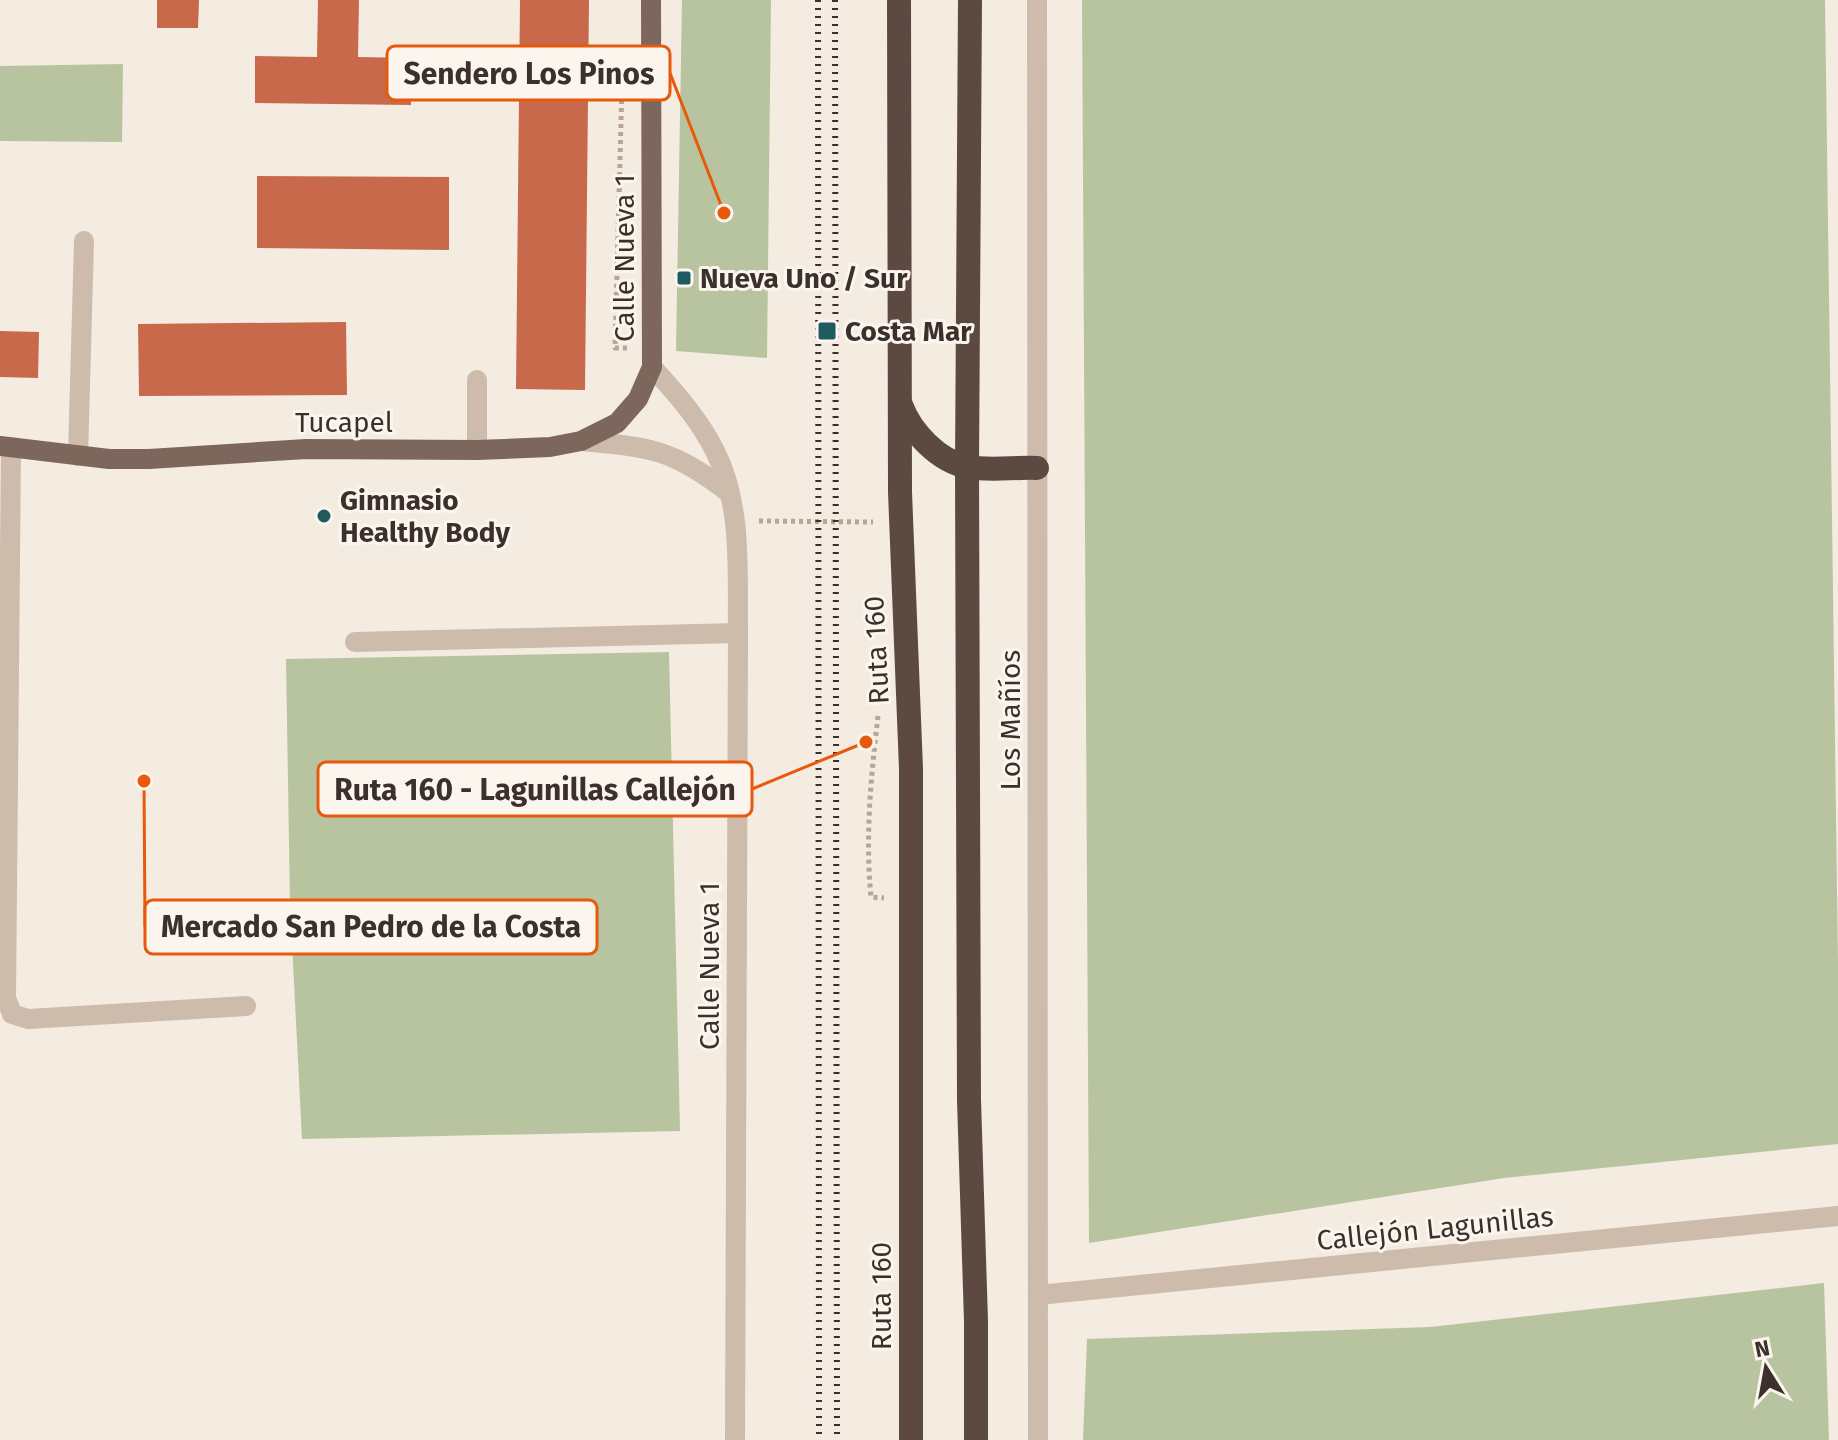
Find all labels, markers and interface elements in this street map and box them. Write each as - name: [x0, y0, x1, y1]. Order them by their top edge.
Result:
- callout: Sendero Los Pinos: [387, 46, 670, 100]
- text: Sendero Los Pinos: [404, 56, 654, 92]
- street label: Calle Nueva 1: [608, 174, 641, 342]
- place label: Nueva Uno / Sur: [700, 262, 908, 295]
- marker: Nueva Uno / Sur: [675, 269, 693, 287]
- place label: Costa Mar: [845, 315, 972, 348]
- marker: Costa Mar: [816, 320, 838, 342]
- street label: Tucapel: [295, 406, 393, 439]
- place label: Gimnasio Healthy Body: [340, 484, 511, 549]
- marker: Gimnasio Healthy Body: [315, 507, 333, 525]
- street label: Ruta 160: [857, 595, 896, 705]
- street label: Los Mañíos: [994, 650, 1027, 790]
- callout: Ruta 160 - Lagunillas Callejón: [318, 762, 752, 816]
- text: Ruta 160 - Lagunillas Callejón: [334, 772, 736, 808]
- street label: Calle Nueva 1: [693, 882, 726, 1050]
- callout: Mercado San Pedro de la Costa: [145, 900, 597, 954]
- text: Mercado San Pedro de la Costa: [161, 909, 581, 945]
- street label: Callejón Lagunillas: [1315, 1200, 1555, 1257]
- street label: Ruta 160: [865, 1242, 898, 1350]
- north arrow: [1726, 1328, 1806, 1408]
- text: N: [1753, 1334, 1772, 1364]

